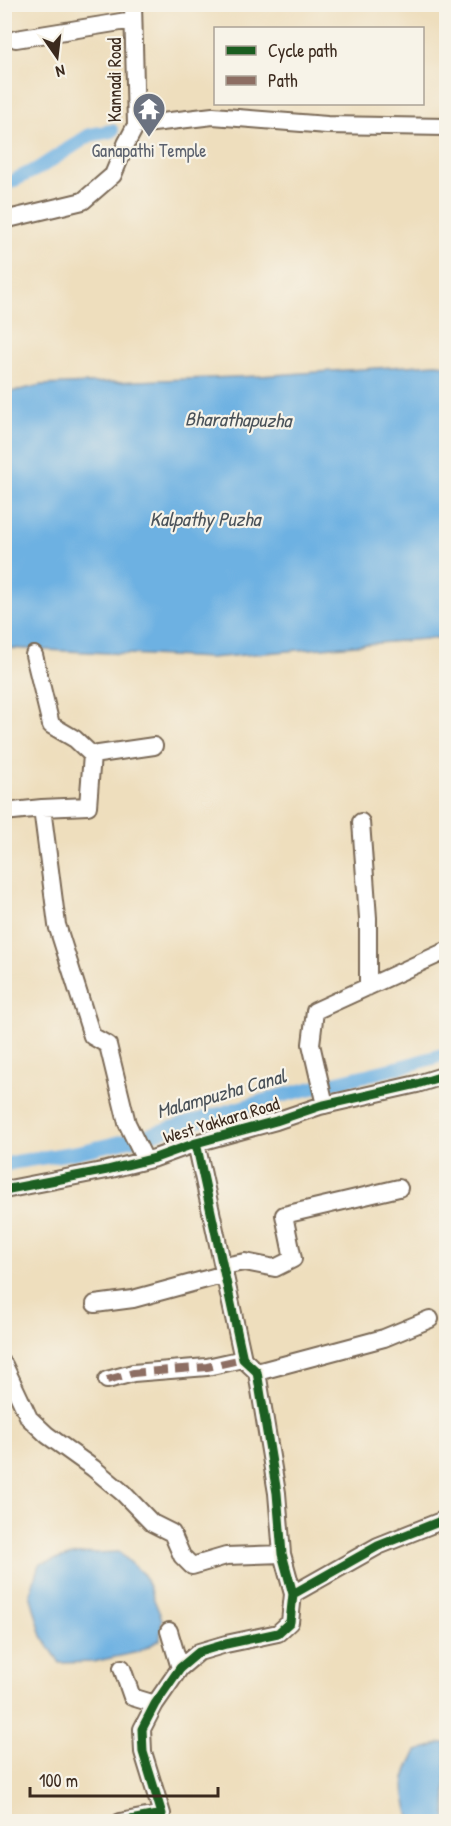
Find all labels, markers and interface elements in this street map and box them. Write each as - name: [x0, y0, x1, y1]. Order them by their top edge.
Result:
- north arrow: [27, 27, 87, 87]
- legend: [214, 27, 424, 105]
- street label: Kannadi Road: [102, 38, 127, 122]
- text: Cycle path: [268, 38, 338, 63]
- text: N: [53, 60, 67, 83]
- text: Path: [268, 68, 298, 93]
- temple icon: Ganapathi Temple: [131, 91, 167, 138]
- place label: Ganapathi Temple: [91, 138, 207, 163]
- water label: Bharathapuzha: [185, 405, 294, 434]
- water label: Kalpathy Puzha: [150, 505, 263, 533]
- water label: Malampuzha Canal: [153, 1061, 291, 1125]
- street label: West Yakkara Road: [160, 1090, 282, 1150]
- scale bar: [30, 1760, 218, 1798]
- text: 100 m: [39, 1768, 78, 1793]

